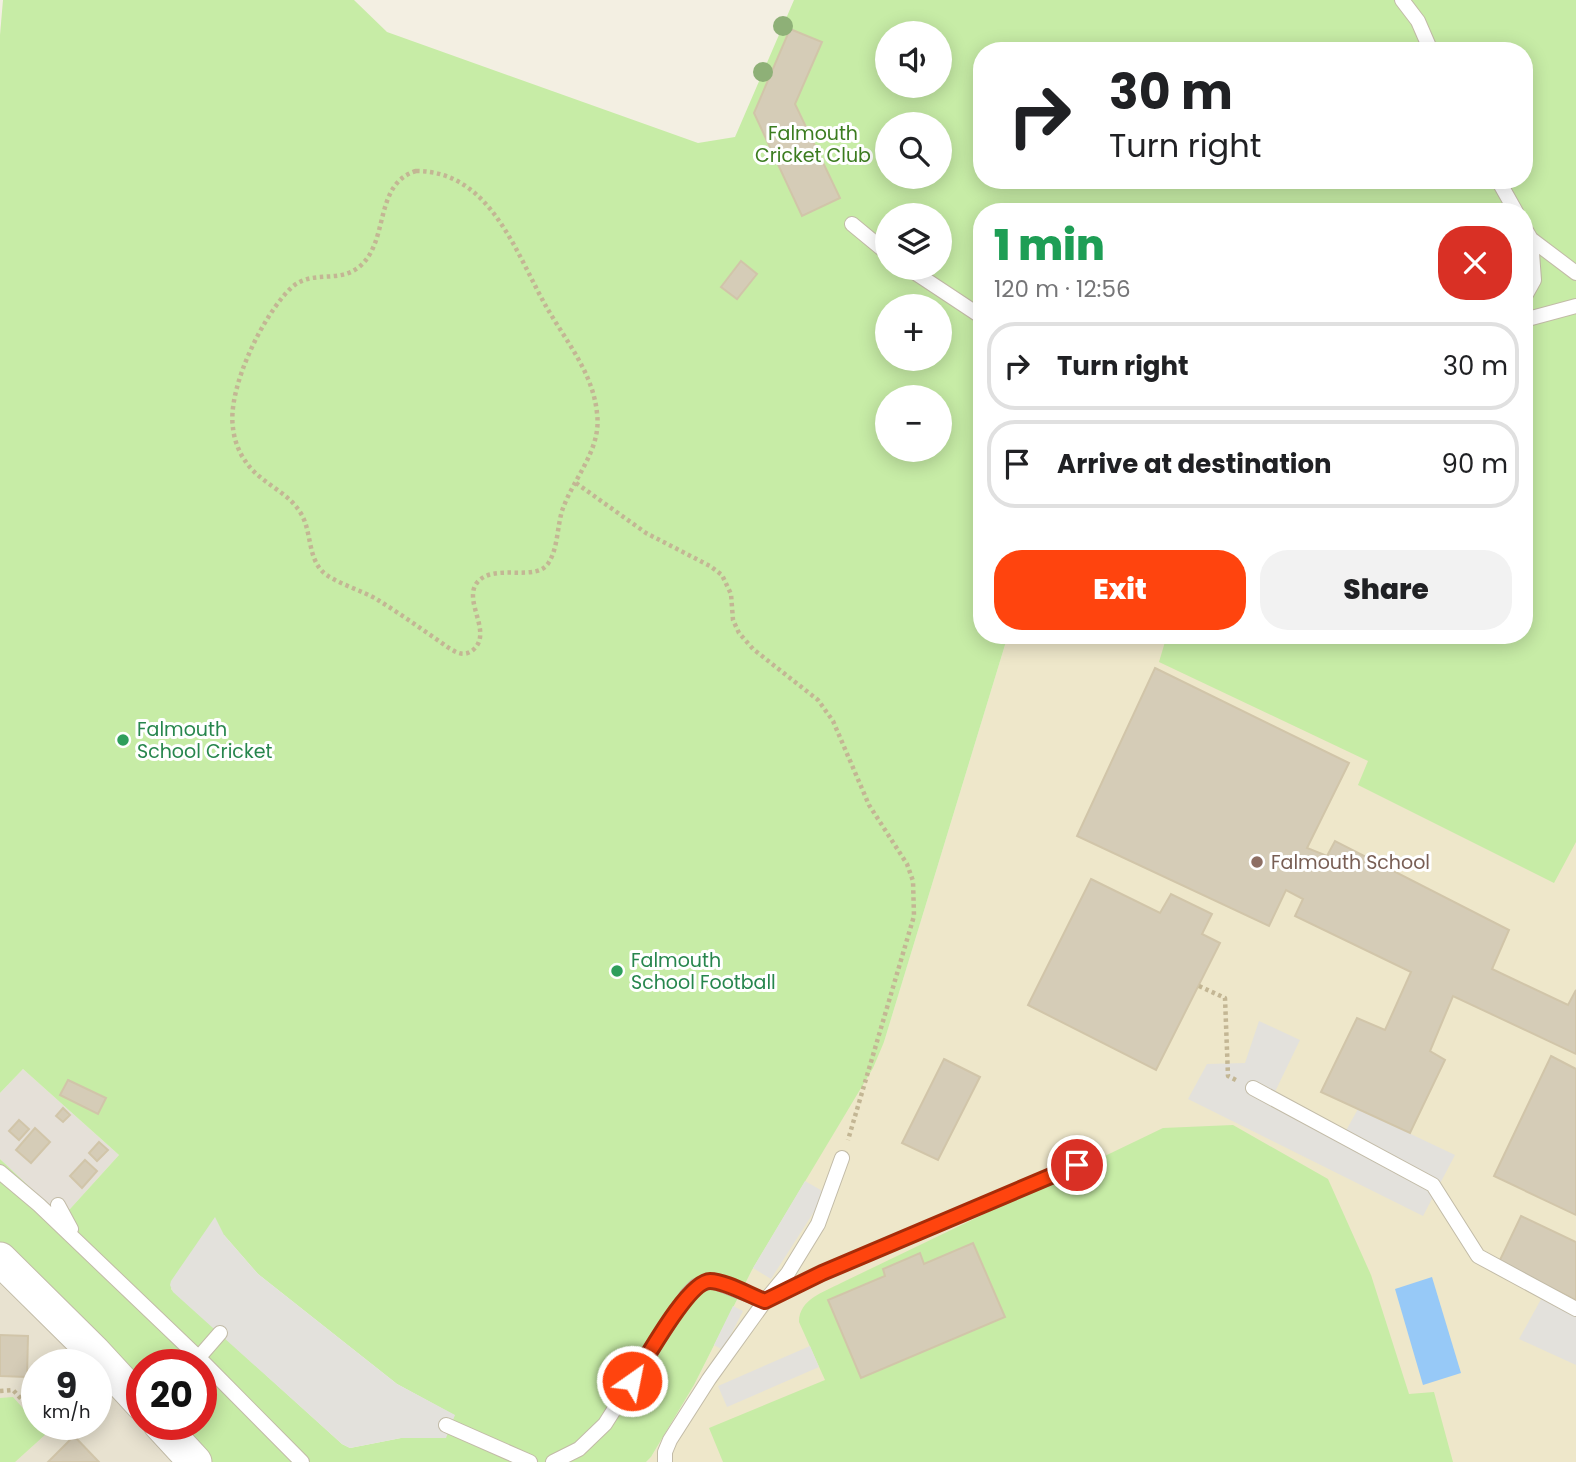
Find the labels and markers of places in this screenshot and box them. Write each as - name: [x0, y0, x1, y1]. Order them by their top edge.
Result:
- place label: Falmouth School Cricket: [137, 716, 272, 765]
- marker: Falmouth School Cricket: [115, 732, 131, 748]
- place label: Falmouth School: [1271, 849, 1430, 876]
- marker: Falmouth School: [1249, 854, 1265, 870]
- place label: Falmouth School Football: [631, 947, 776, 996]
- marker: Falmouth School Football: [609, 963, 625, 979]
- pin: [1047, 1135, 1107, 1195]

